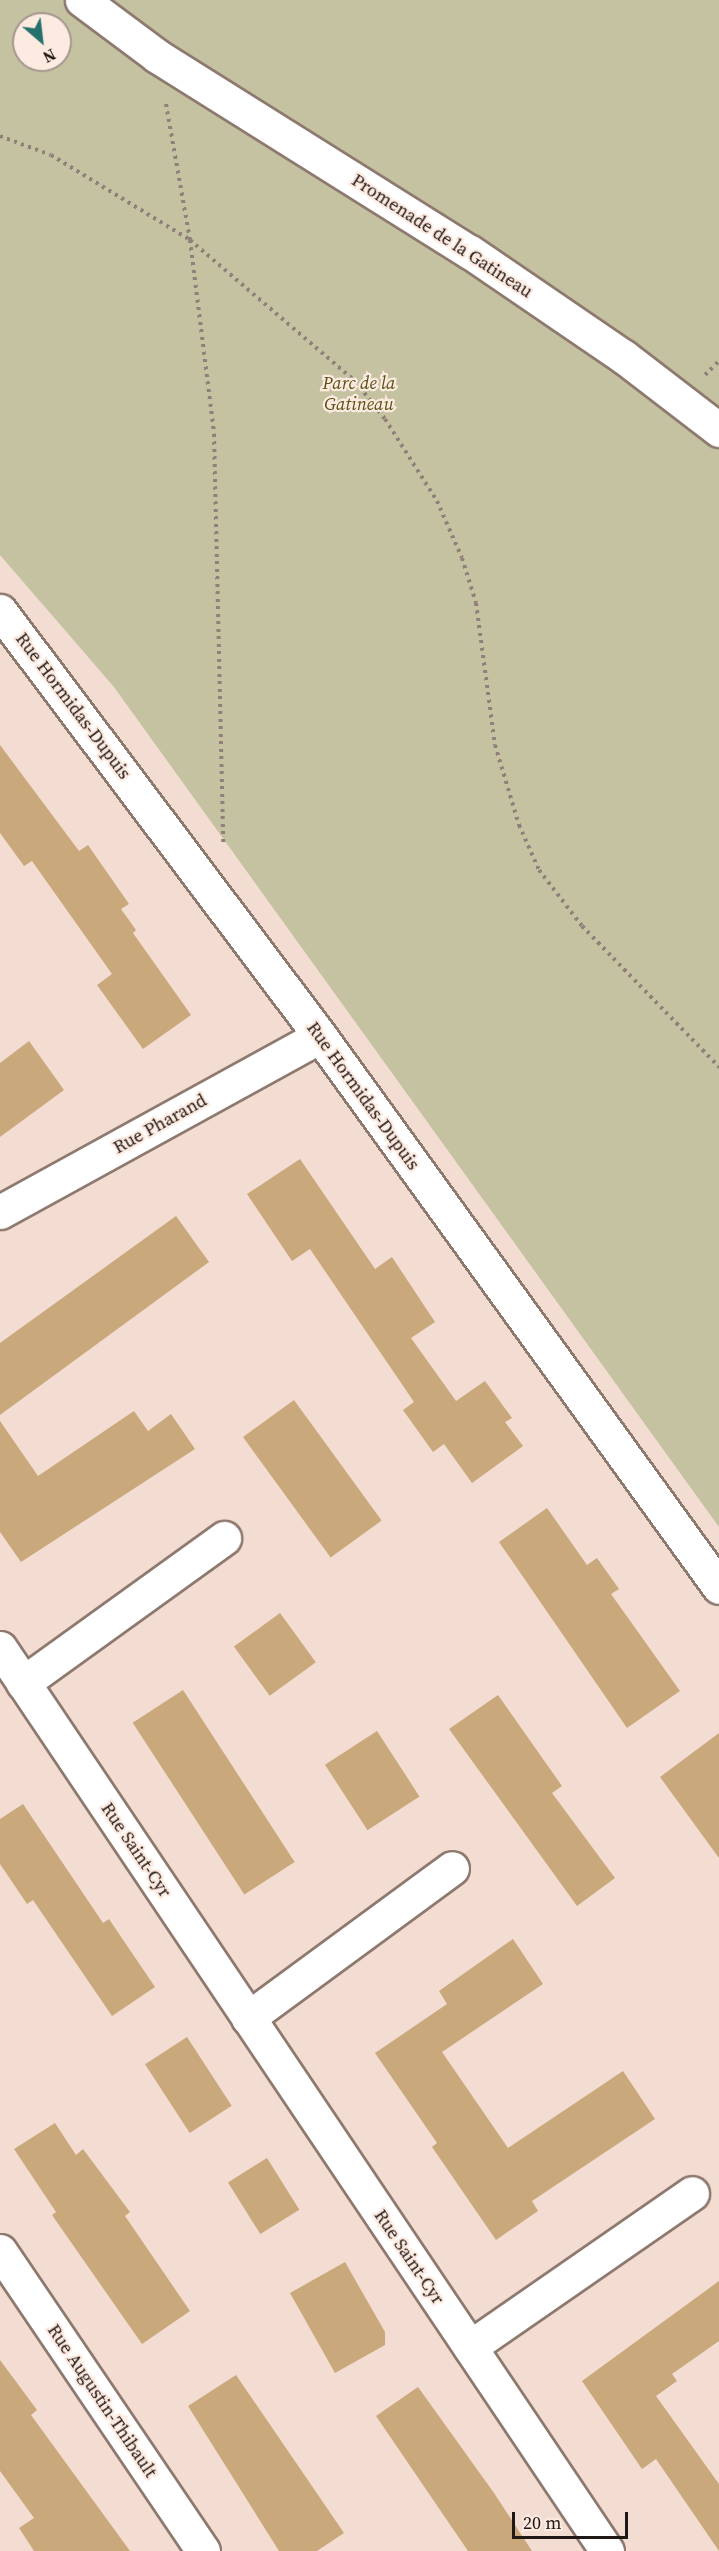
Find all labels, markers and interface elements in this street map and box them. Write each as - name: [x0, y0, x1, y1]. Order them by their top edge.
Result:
- north arrow: [12, 12, 72, 72]
- text: N: [39, 44, 60, 69]
- street label: Promenade de la Gatineau: [348, 169, 536, 303]
- park label: Parc de la Gatineau: [323, 373, 395, 416]
- street label: Rue Hormidas-Dupuis: [11, 629, 135, 783]
- street label: Rue Hormidas-Dupuis: [302, 1018, 424, 1174]
- street label: Rue Pharand: [110, 1090, 210, 1158]
- street label: Rue Saint-Cyr: [96, 1799, 176, 1901]
- street label: Rue Saint-Cyr: [369, 2206, 449, 2308]
- street label: Rue Augustin-Thibault: [43, 2320, 161, 2482]
- scale bar: [515, 2500, 630, 2538]
- text: 20 m: [523, 2510, 561, 2535]

